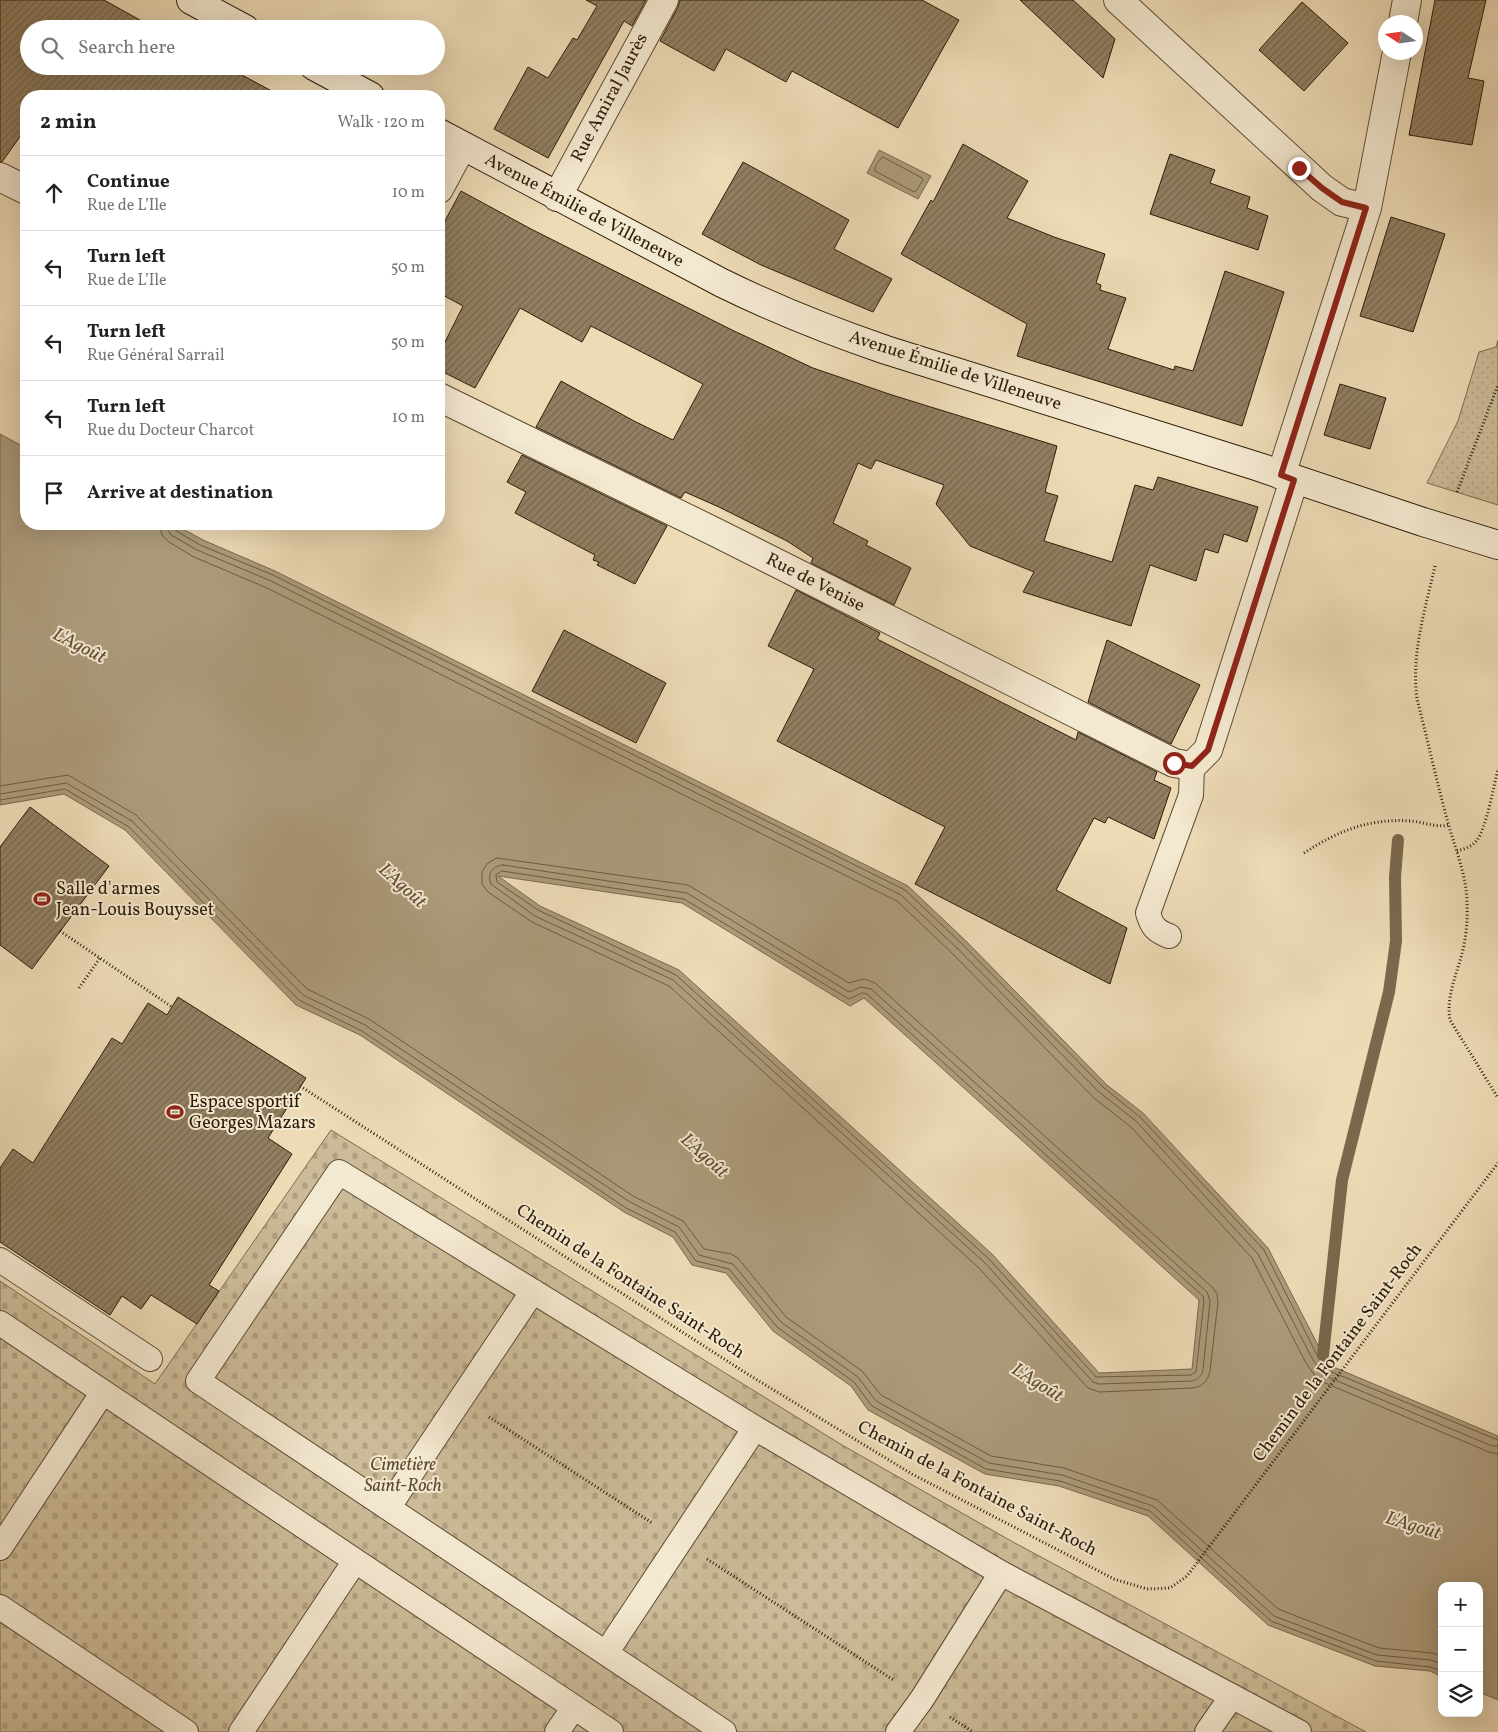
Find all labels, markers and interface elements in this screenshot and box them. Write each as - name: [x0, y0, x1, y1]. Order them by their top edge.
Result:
- north arrow: [1378, 15, 1423, 60]
- search box: [20, 20, 445, 75]
- street label: Rue Amiral Jaurès: [565, 29, 655, 167]
- icon: search: [38, 34, 66, 62]
- text: Search here: [78, 35, 175, 61]
- text: 2 min: [40, 108, 97, 137]
- text: Walk · 120 m: [337, 112, 425, 134]
- street label: Avenue Émilie de Villeneuve: [480, 148, 688, 274]
- route end: [1288, 157, 1311, 180]
- text: Continue: [87, 169, 170, 195]
- icon: ahead: [40, 179, 68, 207]
- text: 10 m: [392, 182, 425, 204]
- text: Rue de L’Ile: [87, 195, 167, 217]
- text: Turn left: [87, 244, 166, 270]
- icon: left: [40, 254, 68, 282]
- text: 50 m: [391, 257, 425, 279]
- text: Rue de L’Ile: [87, 270, 167, 292]
- text: Turn left: [87, 319, 166, 345]
- street label: Avenue Émilie de Villeneuve: [845, 325, 1065, 417]
- icon: left: [40, 329, 68, 357]
- text: 50 m: [391, 332, 425, 354]
- text: Rue Général Sarrail: [87, 345, 225, 367]
- text: Turn left: [87, 394, 166, 420]
- icon: left: [40, 404, 68, 432]
- text: 10 m: [392, 407, 425, 429]
- text: Rue du Docteur Charcot: [87, 420, 254, 442]
- icon: arrive: [40, 479, 68, 507]
- text: Arrive at destination: [87, 480, 273, 506]
- street label: Rue de Venise: [761, 547, 869, 619]
- water label: L'Agoût: [48, 622, 111, 671]
- route start: [1163, 752, 1186, 775]
- water label: L'Agoût: [372, 857, 432, 915]
- place label: Salle d'armes Jean-Louis Bouysset: [56, 877, 214, 923]
- sports icon: Salle d'armes Jean-Louis Bouysset: [32, 889, 52, 909]
- place label: Espace sportif Georges Mazars: [189, 1090, 316, 1136]
- sports icon: Espace sportif Georges Mazars: [165, 1102, 185, 1122]
- water label: L'Agoût: [674, 1127, 734, 1185]
- street label: Chemin de la Fontaine Saint-Roch: [511, 1199, 749, 1366]
- street label: Chemin de la Fontaine Saint-Roch: [1247, 1238, 1429, 1468]
- water label: L'Agoût: [1006, 1357, 1069, 1409]
- street label: Chemin de la Fontaine Saint-Roch: [853, 1415, 1101, 1563]
- park label: Cimetière Saint-Roch: [364, 1453, 442, 1499]
- water label: L'Agoût: [1382, 1505, 1445, 1547]
- map controls: [1438, 1582, 1483, 1717]
- button: +: [1438, 1582, 1483, 1627]
- button: −: [1438, 1627, 1483, 1672]
- button: layers: [1438, 1672, 1483, 1717]

